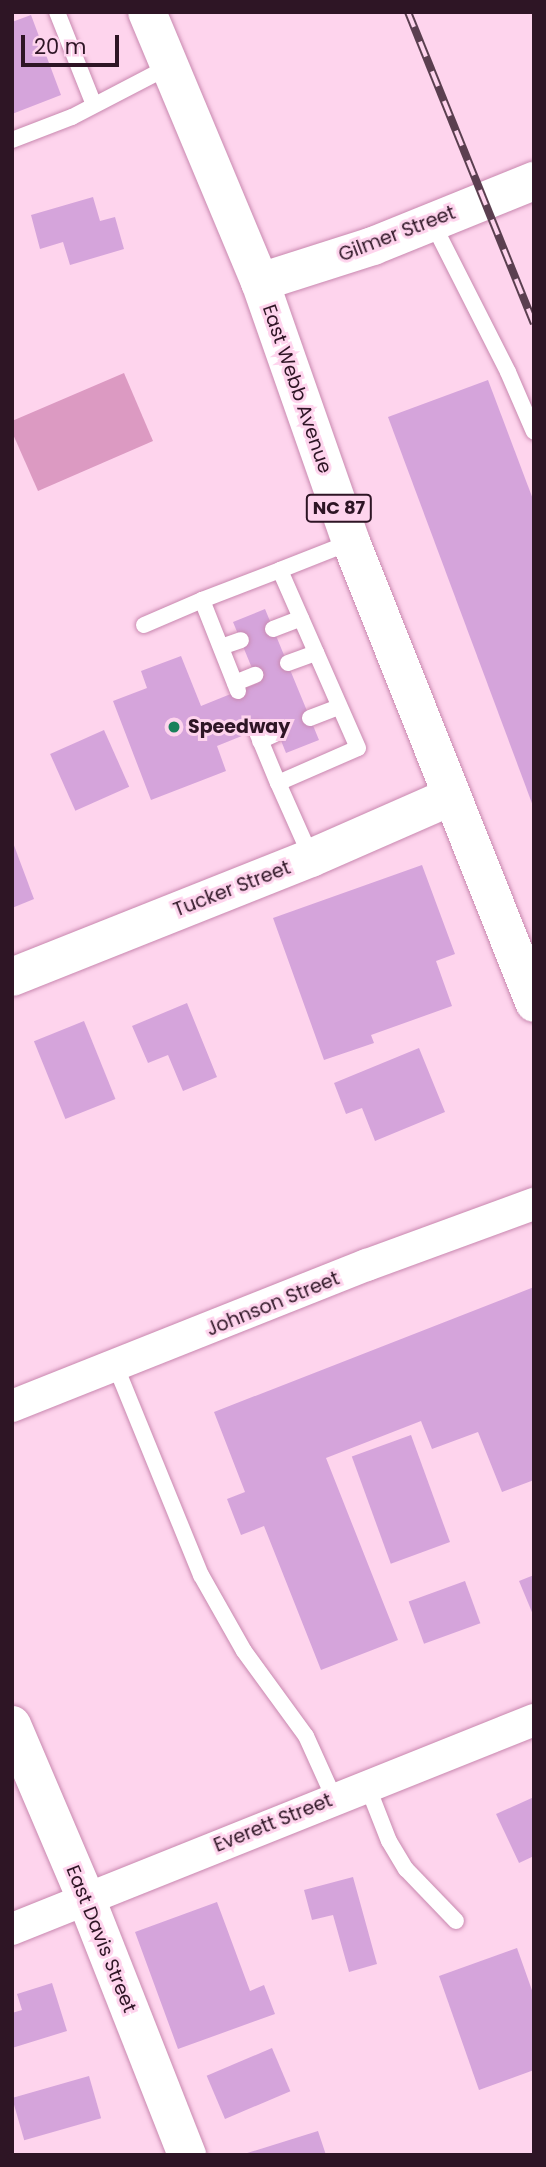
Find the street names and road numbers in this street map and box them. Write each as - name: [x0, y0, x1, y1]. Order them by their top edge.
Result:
- street label: Gilmer Street: [335, 201, 459, 267]
- street label: East Webb Avenue: [257, 302, 337, 476]
- road number: NC 87: [306, 494, 372, 522]
- street label: Tucker Street: [170, 856, 294, 922]
- street label: Johnson Street: [203, 1267, 343, 1341]
- street label: Everett Street: [211, 1789, 335, 1857]
- street label: East Davis Street: [61, 1862, 141, 2016]

